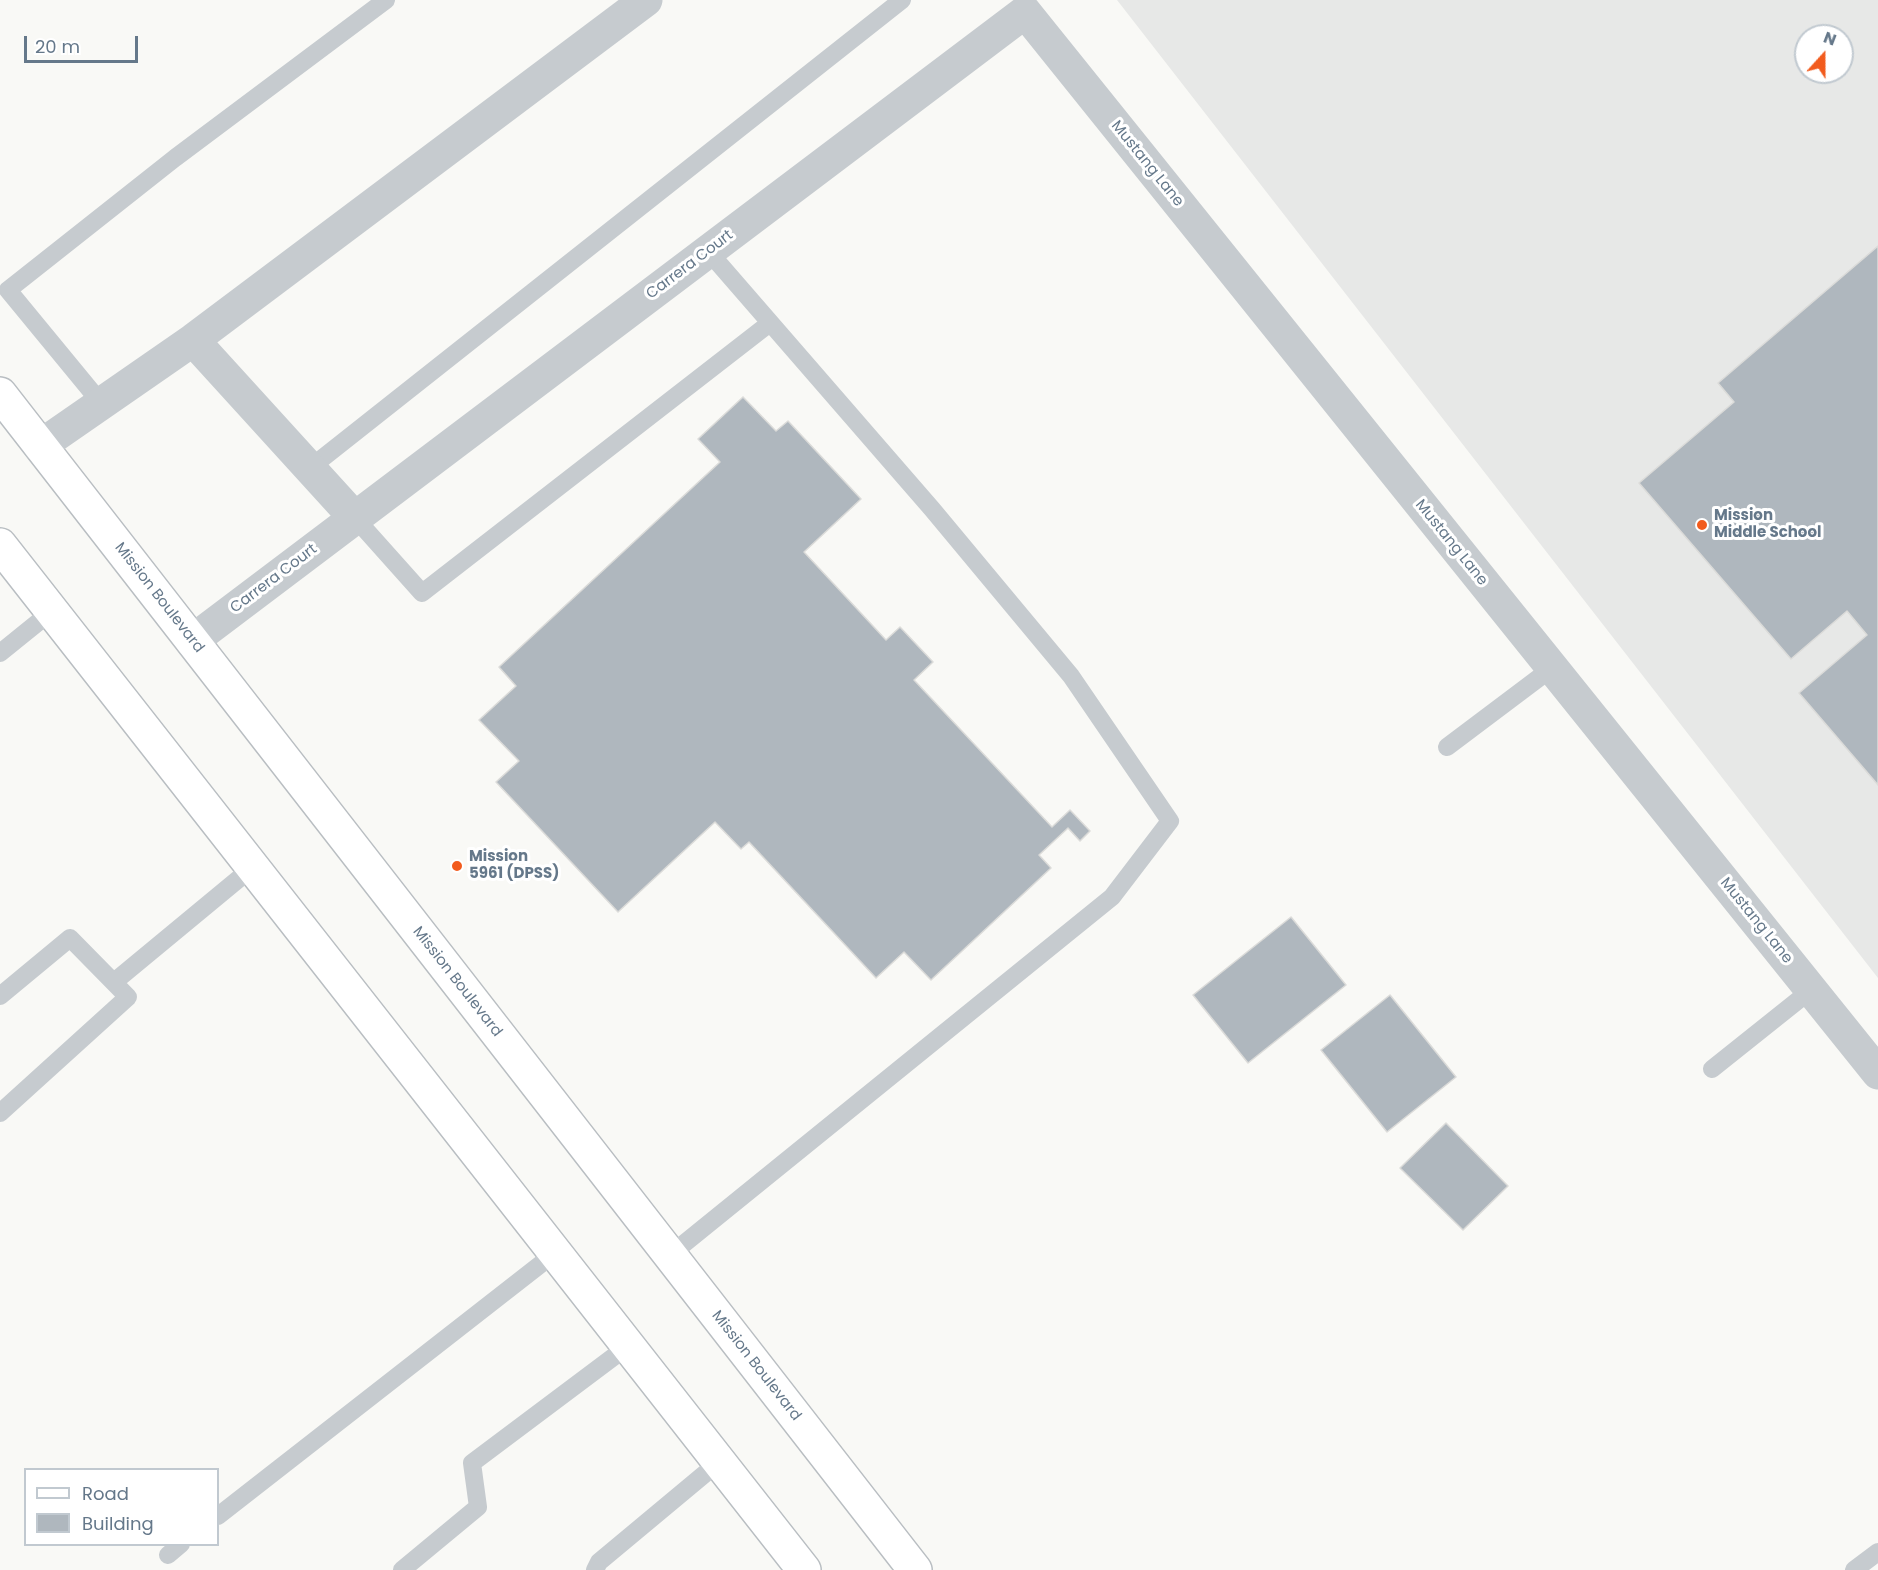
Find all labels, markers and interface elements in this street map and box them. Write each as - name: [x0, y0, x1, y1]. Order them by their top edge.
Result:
- scale bar: [27, 24, 141, 62]
- north arrow: [1794, 24, 1854, 84]
- text: N: [1820, 26, 1840, 51]
- text: 20 m: [35, 34, 80, 59]
- street label: Mustang Lane: [1107, 117, 1187, 211]
- street label: Carrera Court: [643, 227, 737, 303]
- street label: Mustang Lane: [1411, 496, 1491, 590]
- place label: Mission Middle School: [1714, 507, 1821, 542]
- marker: Mission Middle School: [1695, 518, 1709, 532]
- street label: Mission Boulevard: [110, 539, 208, 657]
- street label: Carrera Court: [227, 541, 321, 617]
- place label: Mission 5961 (DPSS): [469, 848, 559, 883]
- marker: Mission 5961 (DPSS): [450, 859, 464, 873]
- street label: Mustang Lane: [1716, 874, 1796, 968]
- street label: Mission Boulevard: [408, 923, 506, 1041]
- street label: Mission Boulevard: [707, 1307, 805, 1425]
- legend: [24, 1468, 219, 1546]
- text: Road: [82, 1481, 129, 1506]
- text: Building: [82, 1511, 154, 1536]

